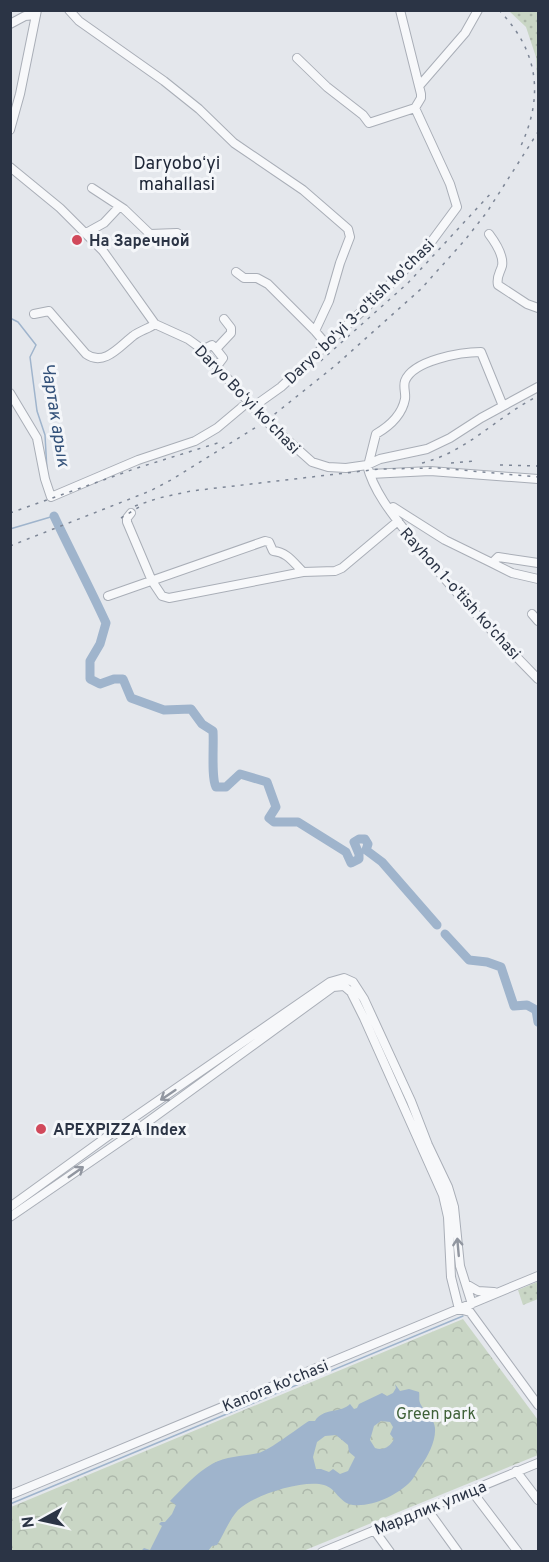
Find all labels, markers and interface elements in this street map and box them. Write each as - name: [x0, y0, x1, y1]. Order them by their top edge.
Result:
- district label: Daryoboʻyi mahallasi: [134, 153, 220, 197]
- place label: На Заречной: [89, 232, 190, 252]
- marker: На Заречной: [70, 233, 84, 247]
- street label: Daryo bo'yi 3-o'tish ko'chasi: [281, 236, 439, 389]
- street label: Daryo Boʻyi koʻchasi: [189, 342, 304, 459]
- water label: Чартак арык: [35, 362, 74, 470]
- street label: Rayhon 1-o'tish ko'chasi: [395, 524, 524, 665]
- one-way arrow: [160, 1089, 177, 1101]
- place label: APEXPIZZA Index: [53, 1121, 187, 1141]
- marker: APEXPIZZA Index: [34, 1122, 48, 1136]
- one-way arrow: [67, 1166, 83, 1178]
- one-way arrow: [452, 1238, 463, 1258]
- street label: Kanora ko'chasi: [220, 1356, 332, 1417]
- park label: Green park: [396, 1405, 476, 1425]
- street label: Мардлик улица: [372, 1477, 490, 1540]
- north arrow: [12, 1490, 72, 1550]
- text: N: [18, 1515, 40, 1529]

